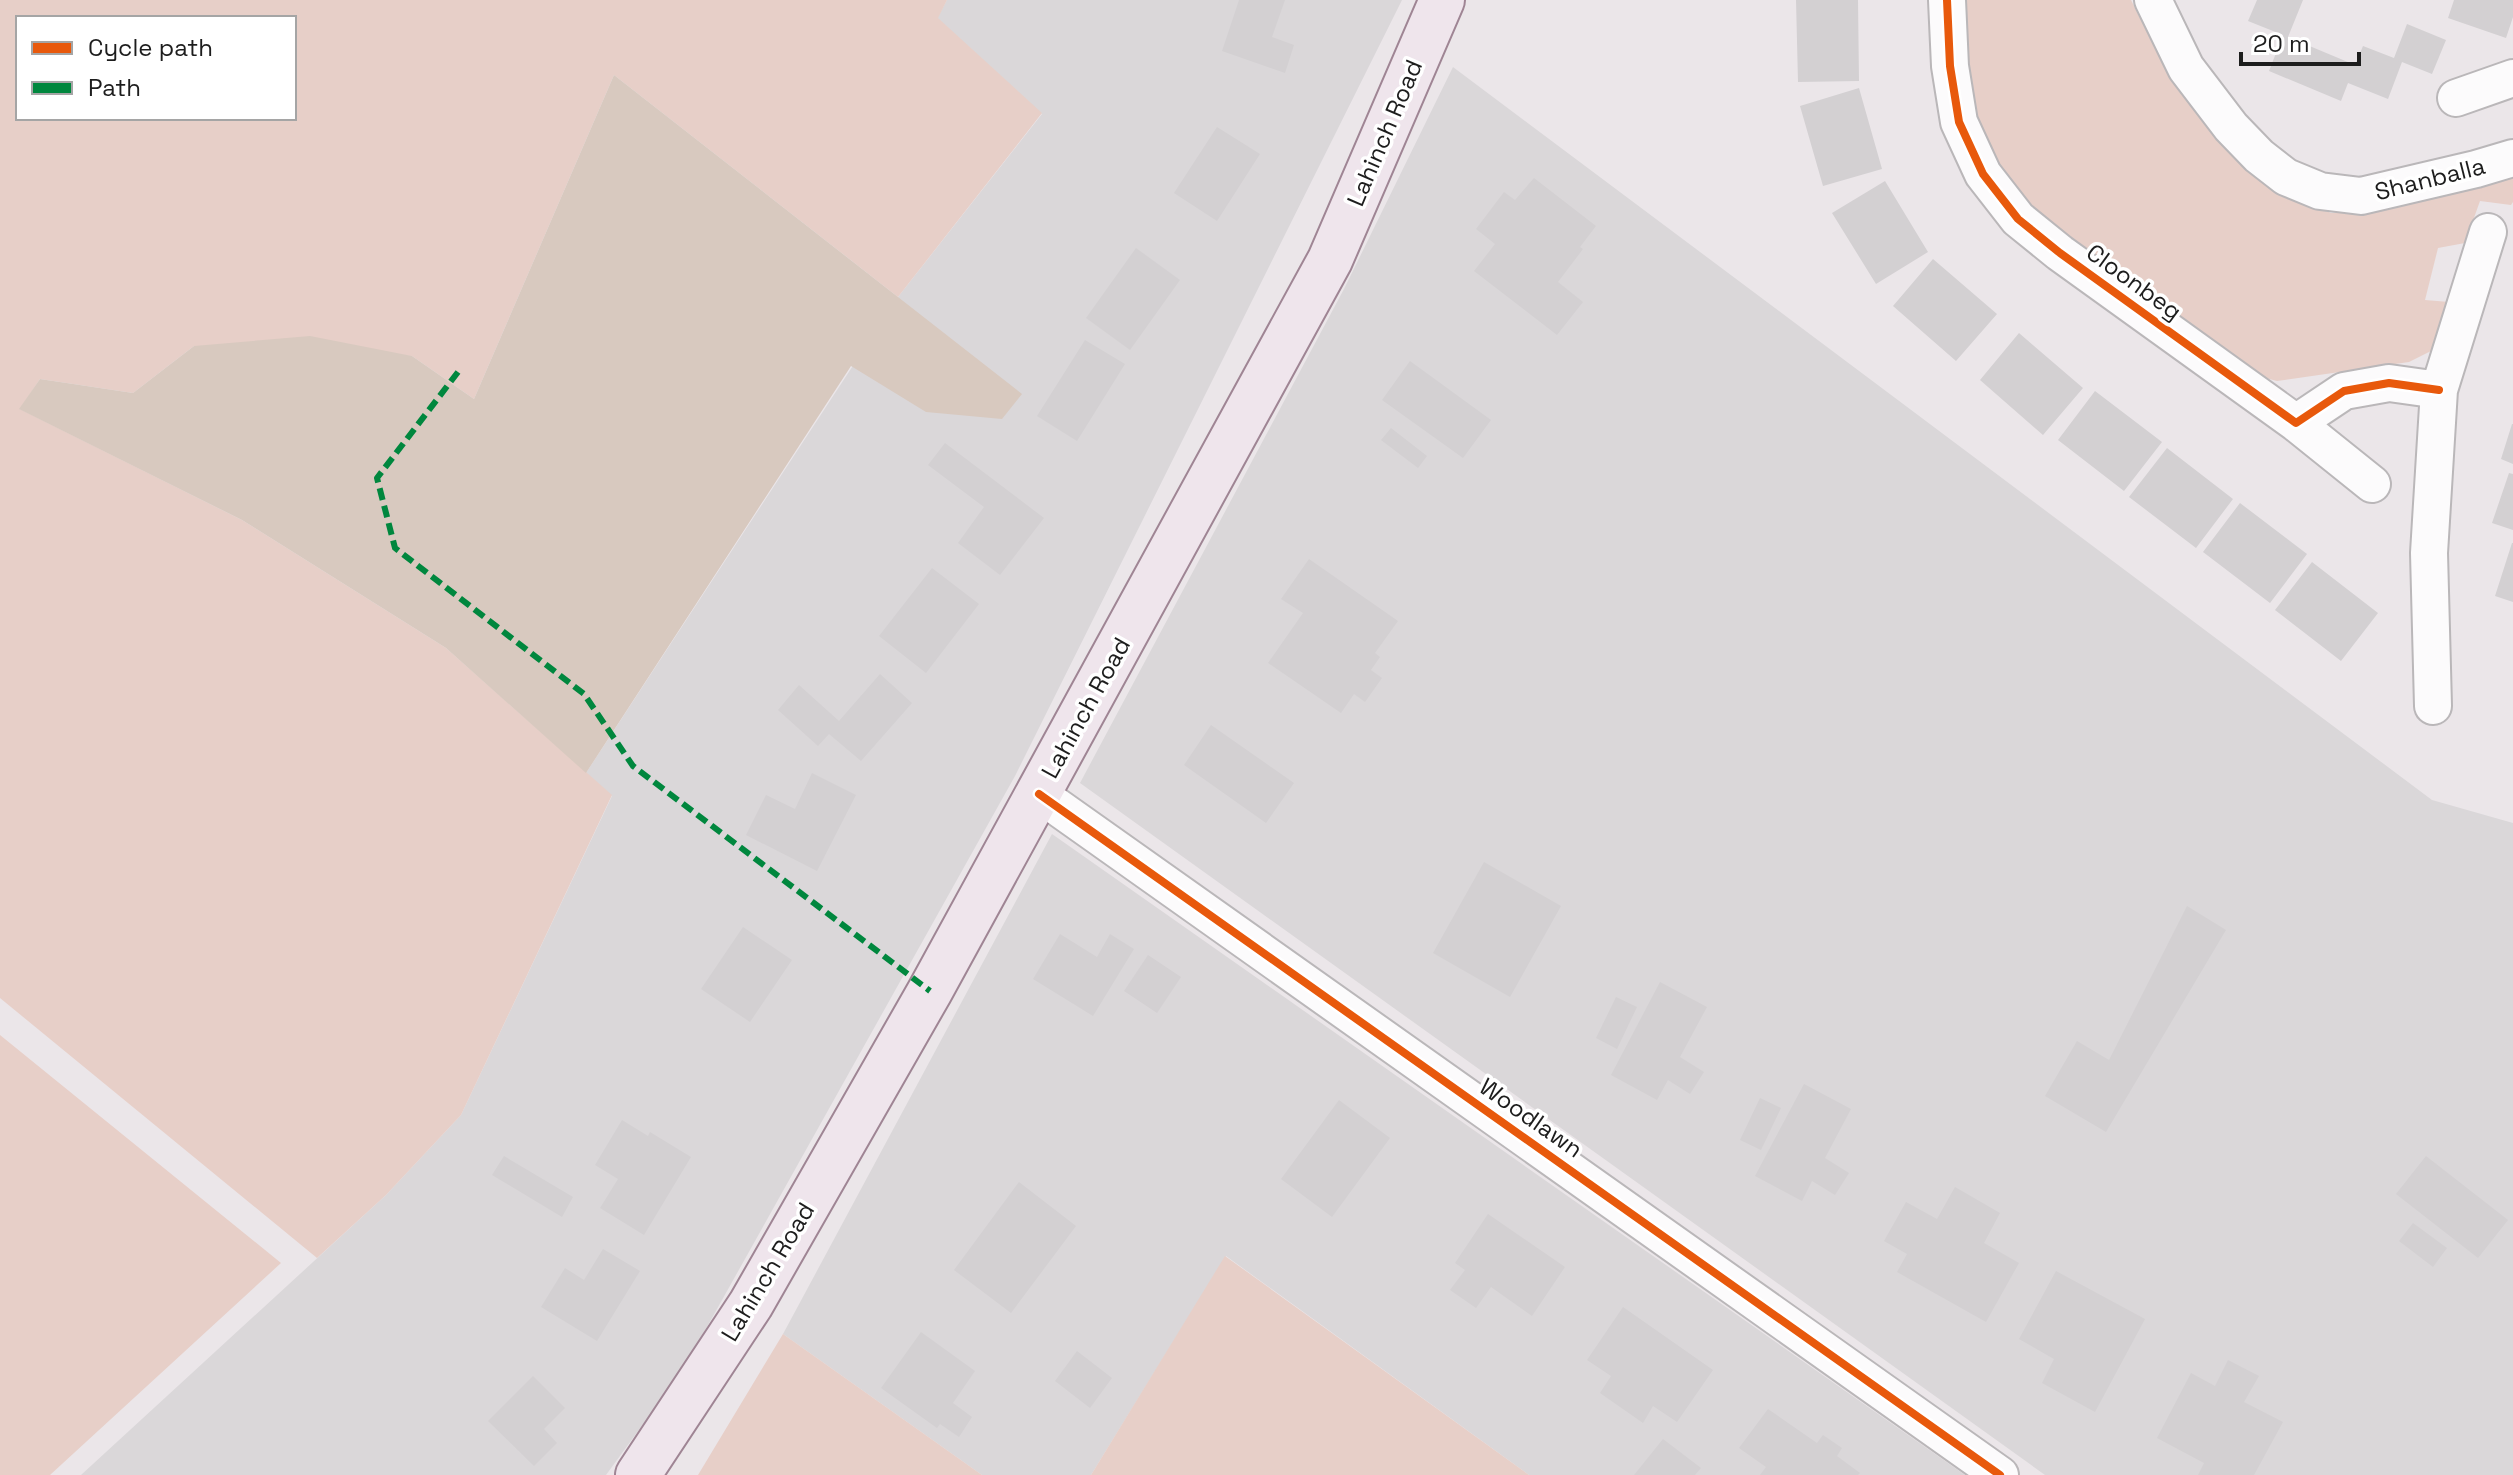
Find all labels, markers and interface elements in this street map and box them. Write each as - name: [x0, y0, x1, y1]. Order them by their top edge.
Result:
- legend: [16, 16, 296, 120]
- scale bar: [2241, 16, 2359, 66]
- text: 20 m: [2253, 28, 2310, 59]
- text: Cycle path: [88, 32, 213, 63]
- street label: Lahinch Road: [1340, 55, 1429, 211]
- text: Path: [88, 72, 141, 103]
- street label: Shanballa: [2371, 150, 2489, 207]
- street label: Cloonbeg: [2080, 237, 2188, 327]
- street label: Lahinch Road: [1034, 632, 1137, 784]
- street label: Woodlawn: [1474, 1071, 1589, 1164]
- street label: Lahinch Road: [714, 1197, 821, 1347]

